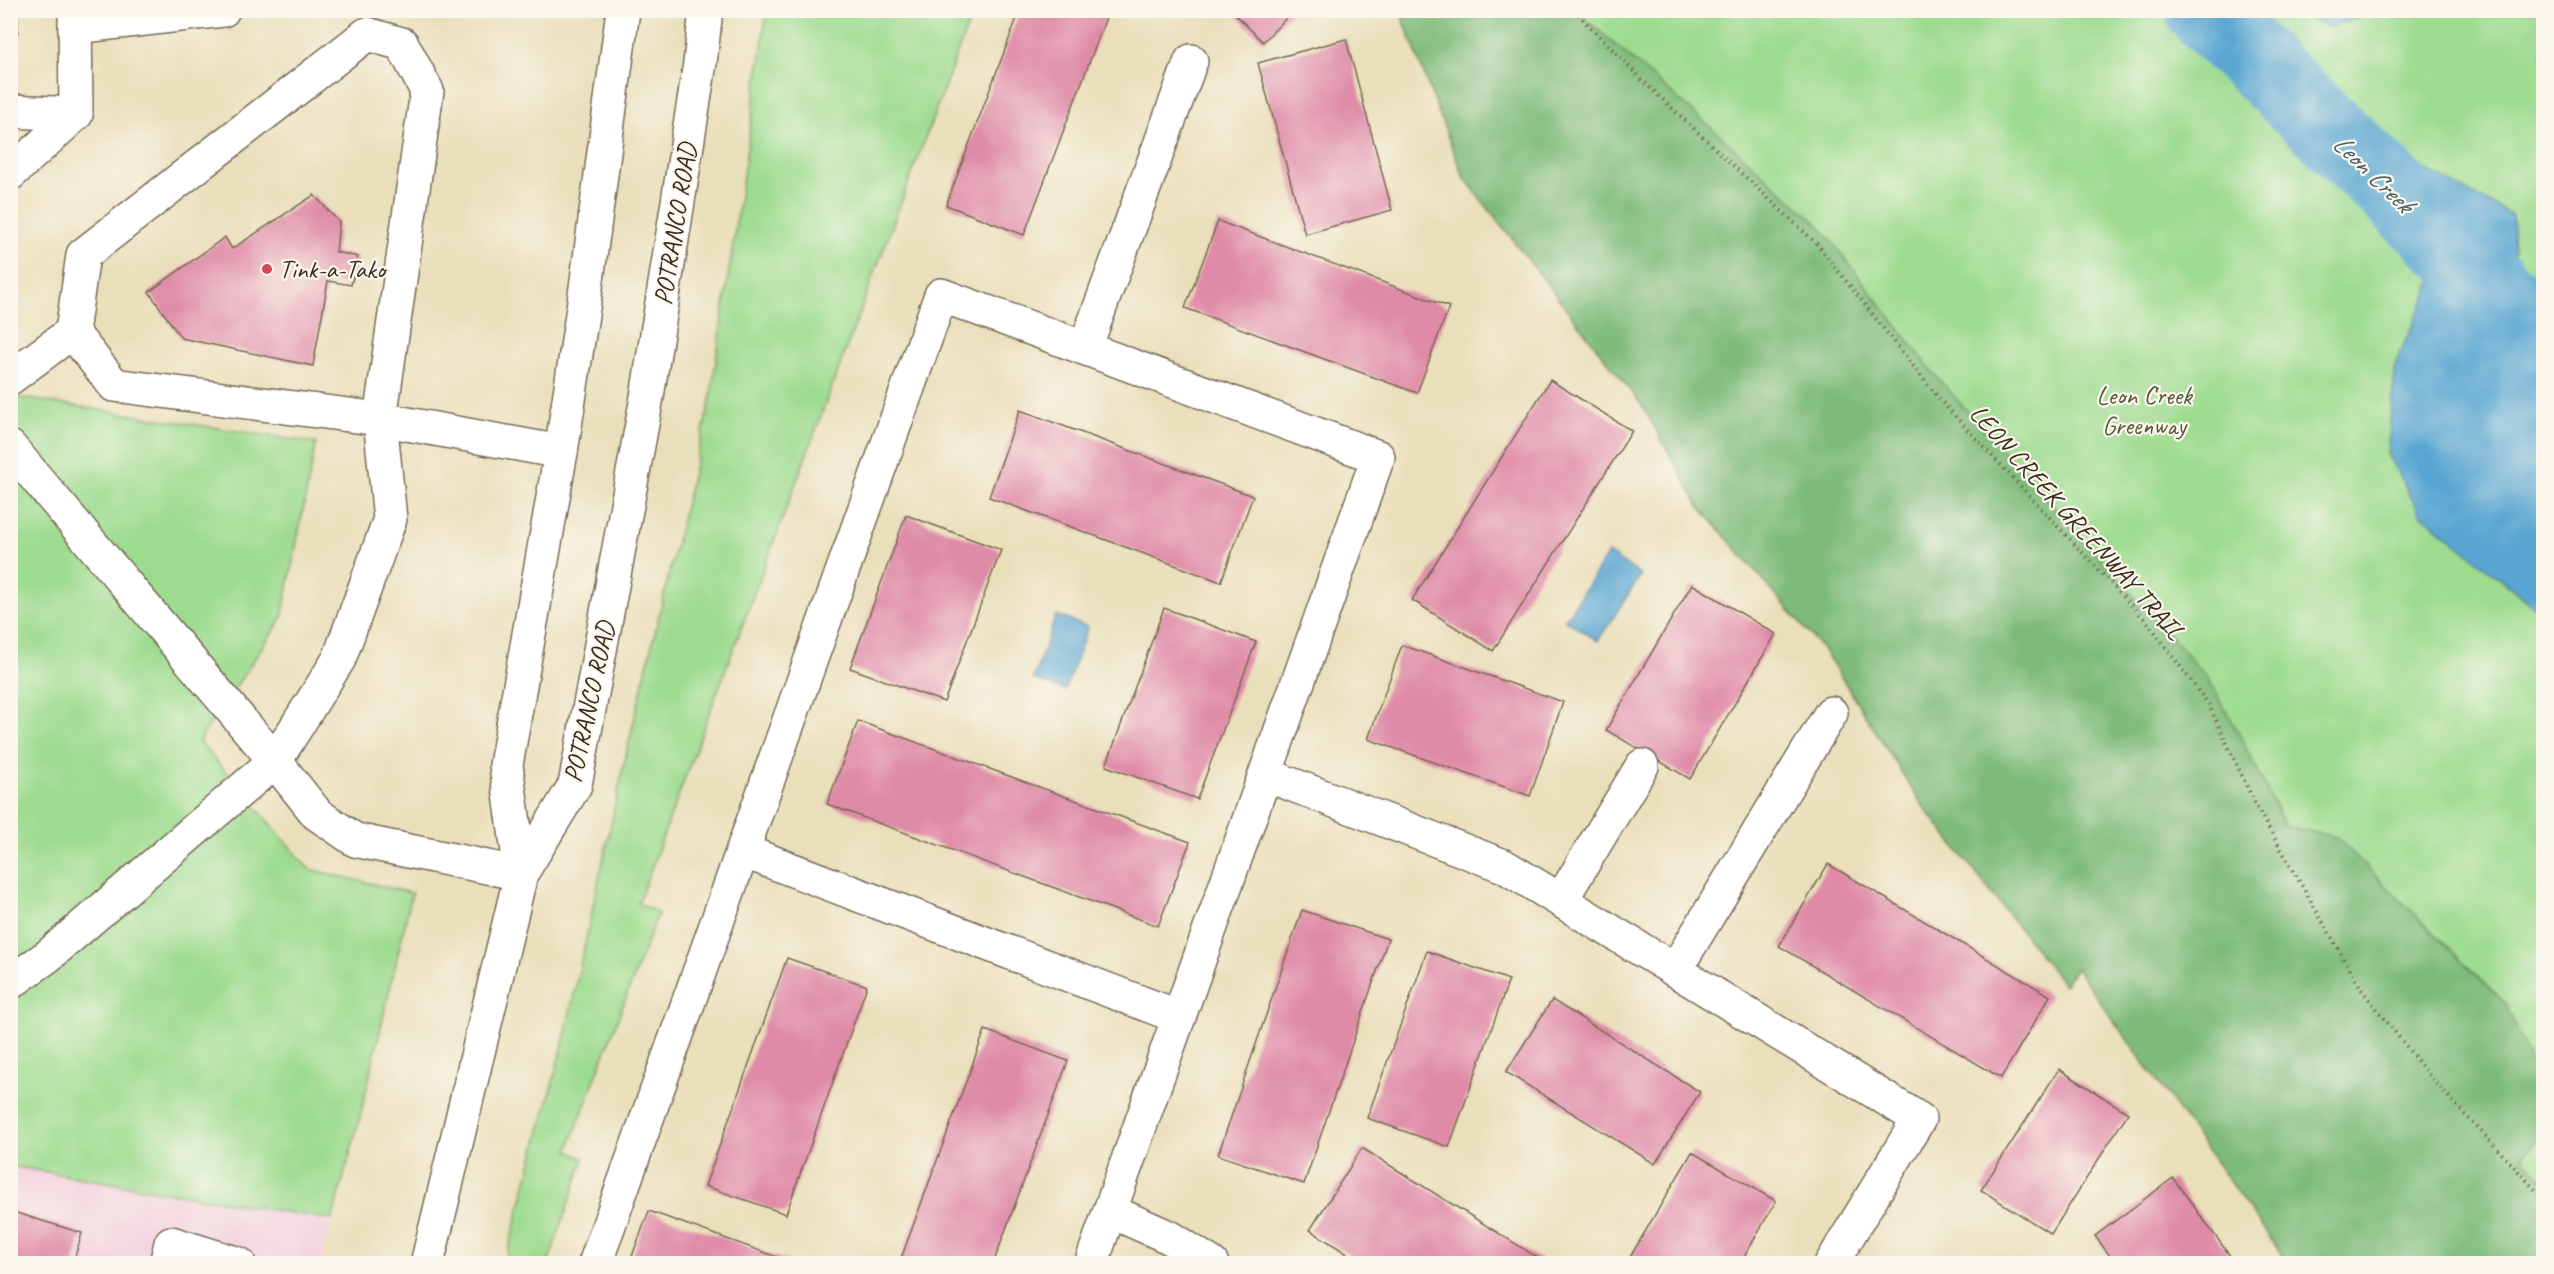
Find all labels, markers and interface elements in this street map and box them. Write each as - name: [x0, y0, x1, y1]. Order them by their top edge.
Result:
- water label: Leon Creek: [2326, 127, 2424, 223]
- street label: POTRANCO ROAD: [646, 139, 704, 307]
- place label: Tink-a-Tako: [279, 253, 388, 286]
- marker: Tink-a-Tako: [260, 262, 274, 276]
- park label: Leon Creek Greenway: [2097, 379, 2194, 442]
- street label: LEON CREEK GREENWAY TRAIL: [1963, 398, 2192, 647]
- street label: POTRANCO ROAD: [556, 617, 622, 785]

